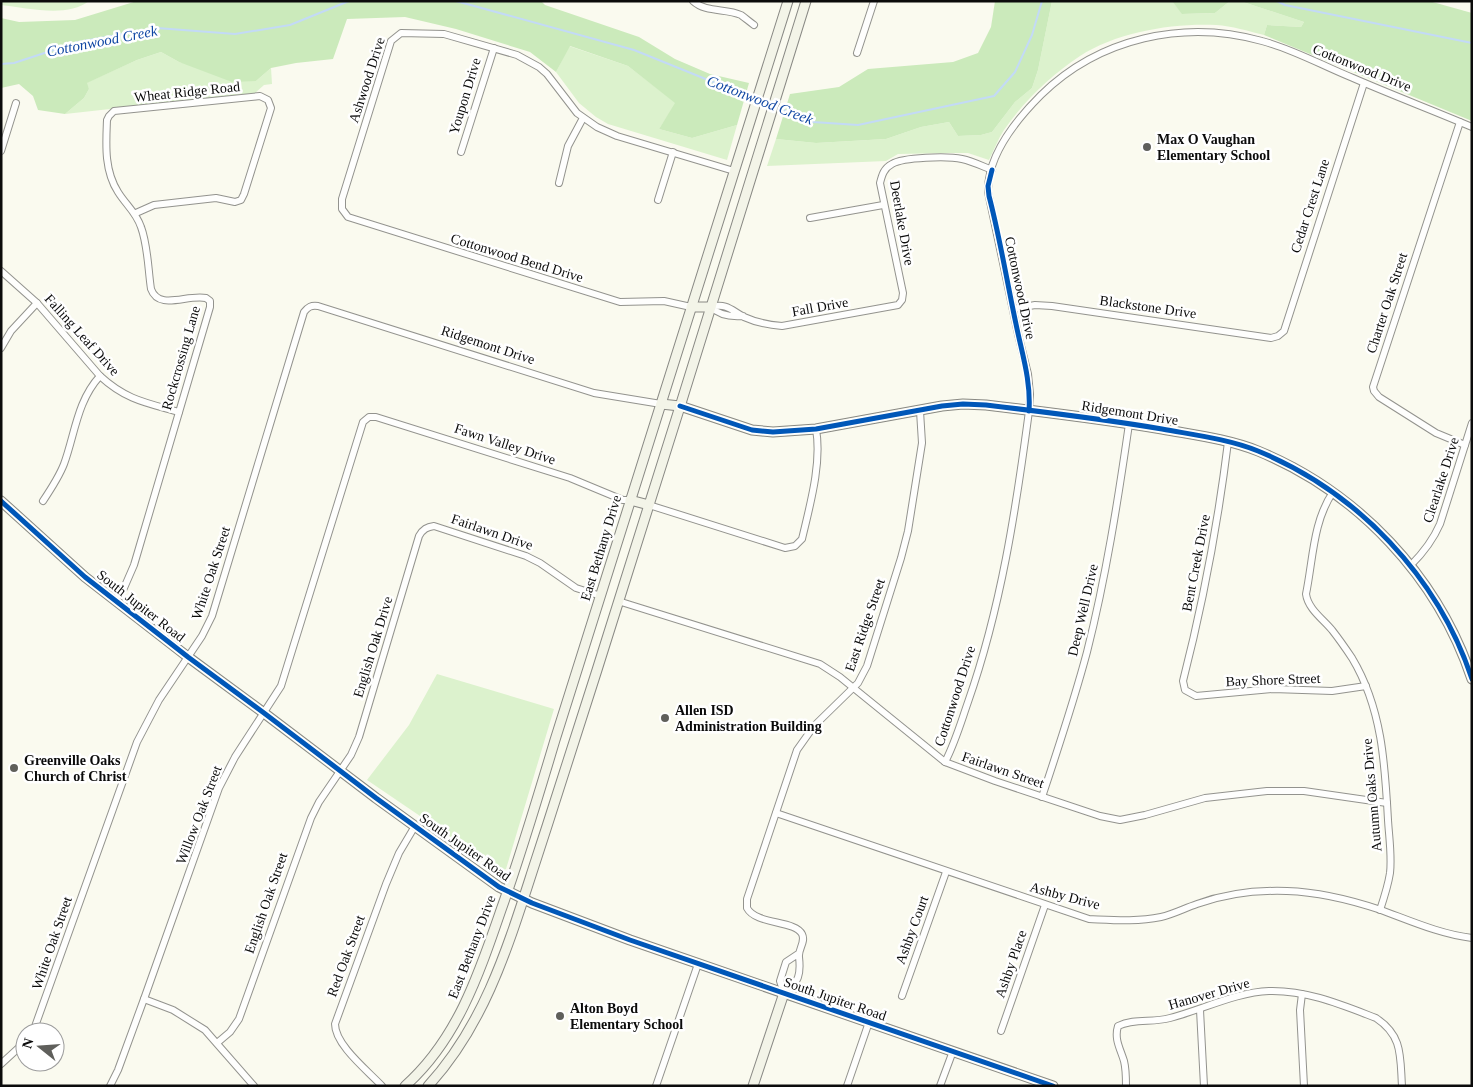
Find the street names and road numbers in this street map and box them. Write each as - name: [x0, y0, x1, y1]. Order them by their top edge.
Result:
- street label: Ashwood Drive: [346, 35, 388, 125]
- street label: Cottonwood Drive: [1311, 41, 1413, 95]
- street label: Youpon Drive: [446, 56, 484, 136]
- street label: Wheat Ridge Road: [133, 79, 241, 105]
- street label: Cedar Crest Lane: [1288, 157, 1332, 255]
- street label: Deerlake Drive: [887, 179, 917, 267]
- street label: Cottonwood Bend Drive: [449, 231, 585, 285]
- street label: Cottonwood Drive: [1002, 235, 1038, 341]
- street label: Charter Oak Street: [1364, 251, 1410, 355]
- street label: Falling Leaf Drive: [42, 291, 122, 379]
- street label: Blackstone Drive: [1099, 293, 1197, 321]
- street label: Fall Drive: [791, 295, 849, 319]
- street label: Rockcrossing Lane: [159, 304, 203, 412]
- street label: Ridgemont Drive: [439, 323, 537, 367]
- street label: Ridgemont Drive: [1081, 398, 1179, 428]
- street label: Fawn Valley Drive: [453, 421, 557, 467]
- street label: Clearlake Drive: [1420, 435, 1462, 525]
- street label: East Bethany Drive: [578, 493, 624, 603]
- street label: Fairlawn Drive: [449, 511, 535, 553]
- street label: Bent Creek Drive: [1179, 513, 1213, 613]
- street label: White Oak Street: [189, 524, 233, 622]
- street label: Deep Well Drive: [1065, 562, 1101, 658]
- street label: South Jupiter Road: [94, 567, 188, 645]
- street label: East Ridge Street: [842, 577, 888, 673]
- street label: English Oak Drive: [350, 595, 396, 699]
- street label: Cottonwood Drive: [932, 644, 978, 748]
- street label: Bay Shore Street: [1225, 671, 1321, 689]
- street label: Autumn Oaks Drive: [1360, 738, 1384, 852]
- street label: Fairlawn Street: [960, 749, 1046, 791]
- street label: Willow Oak Street: [173, 763, 225, 866]
- street label: South Jupiter Road: [417, 810, 513, 884]
- street label: English Oak Street: [242, 850, 290, 955]
- street label: Ashby Drive: [1028, 879, 1102, 913]
- street label: East Bethany Drive: [445, 893, 499, 1001]
- street label: Ashby Court: [893, 894, 931, 966]
- street label: White Oak Street: [29, 895, 75, 991]
- street label: Red Oak Street: [324, 913, 368, 999]
- street label: Ashby Place: [992, 928, 1030, 1000]
- street label: South Jupiter Road: [782, 974, 888, 1024]
- street label: Hanover Drive: [1167, 975, 1251, 1013]

